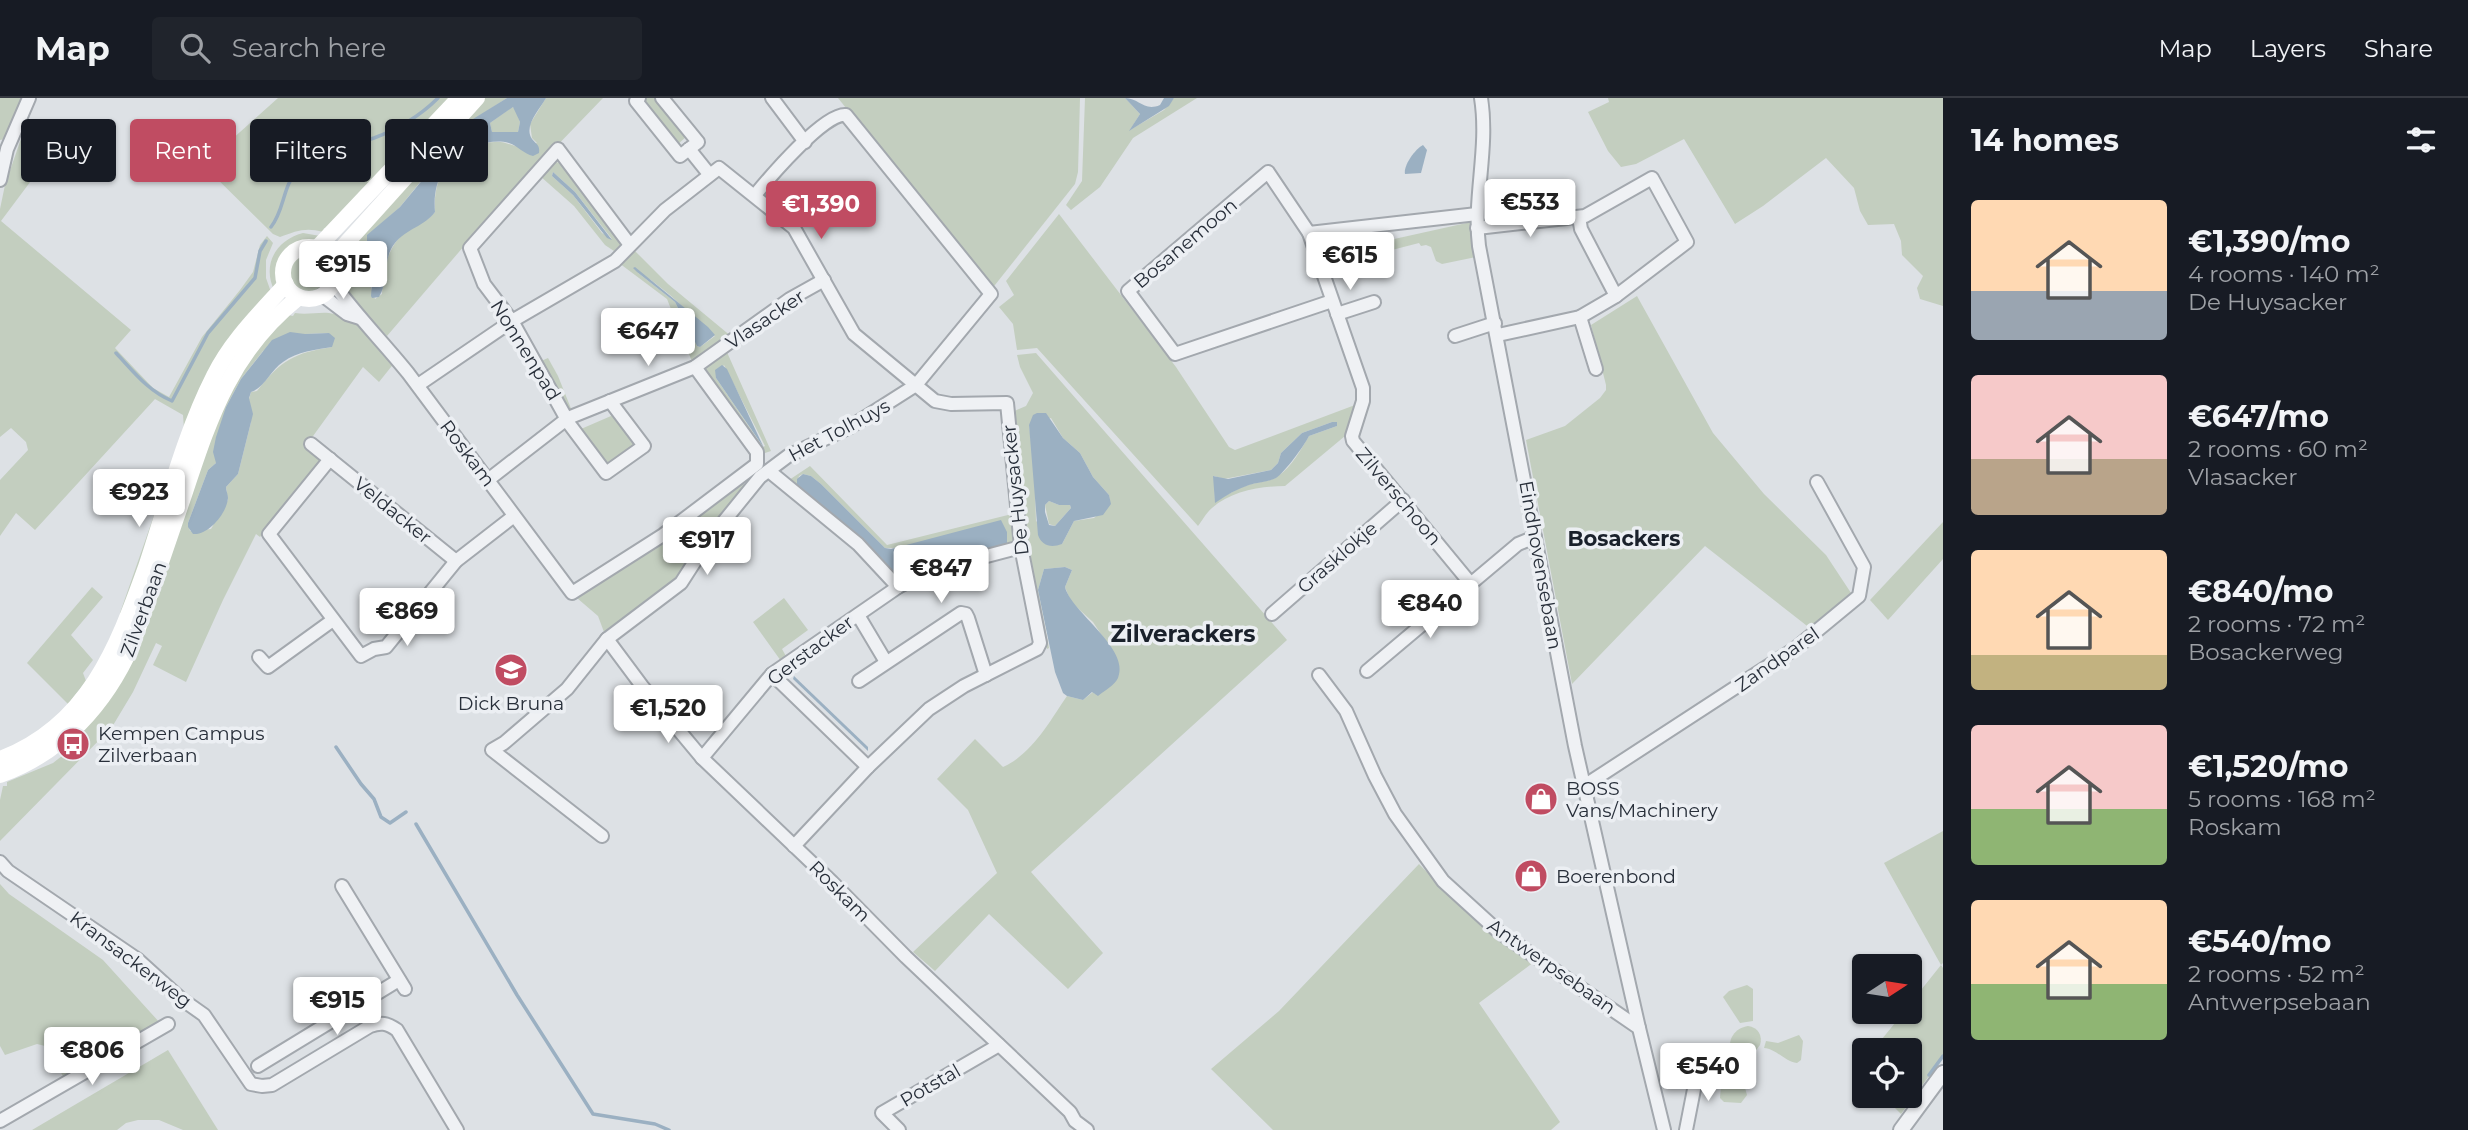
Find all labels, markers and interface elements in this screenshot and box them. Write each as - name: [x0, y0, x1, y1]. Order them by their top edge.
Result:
- search box: [152, 17, 642, 80]
- text: Map: [35, 28, 110, 68]
- icon: search: [176, 29, 214, 67]
- text: Search here: [232, 32, 386, 64]
- text: Map: [2158, 34, 2212, 63]
- text: Layers: [2250, 34, 2326, 63]
- text: Share: [2364, 34, 2433, 63]
- chip: Buy: [21, 119, 116, 182]
- chip: Rent: [130, 119, 236, 182]
- chip: Filters: [250, 119, 371, 182]
- chip: New: [385, 119, 488, 182]
- icon: filters: [2402, 121, 2440, 159]
- text: 14 homes: [1971, 122, 2119, 159]
- pin: €533: [1489, 180, 1571, 239]
- pin: €1,390: [764, 181, 878, 241]
- text: €533: [1500, 188, 1560, 216]
- text: €1,390: [782, 190, 860, 218]
- street label: Bosanemoon: [1129, 193, 1242, 293]
- text: €1,390/mo: [2188, 223, 2350, 260]
- icon: home: [2027, 228, 2111, 312]
- pin: €615: [1309, 232, 1391, 292]
- text: €615: [1322, 241, 1378, 269]
- pin: €915: [302, 242, 384, 301]
- text: €915: [315, 250, 371, 278]
- text: 4 rooms · 140 m²: [2188, 260, 2380, 288]
- street label: Vlasacker: [721, 285, 809, 354]
- text: De Huysacker: [2188, 288, 2347, 316]
- street label: Nonnenpad: [486, 296, 566, 405]
- pin: €647: [607, 308, 689, 368]
- text: €647: [617, 317, 679, 345]
- street label: Het Tolhuys: [785, 394, 894, 467]
- text: €647/mo: [2188, 398, 2329, 435]
- icon: home: [2027, 403, 2111, 487]
- street label: Roskam: [435, 415, 500, 491]
- street label: De Huysacker: [997, 423, 1034, 557]
- text: 2 rooms · 60 m²: [2188, 435, 2368, 463]
- street label: Zilverschoon: [1351, 443, 1446, 550]
- text: Vlasacker: [2188, 463, 2297, 491]
- pin: €923: [98, 470, 180, 529]
- street label: Veldacker: [349, 472, 436, 549]
- text: €923: [109, 478, 169, 506]
- street label: Eindhovensebaan: [1514, 479, 1567, 651]
- street label: Grasklokje: [1293, 517, 1382, 598]
- pin: €917: [666, 518, 748, 577]
- text: €917: [679, 526, 735, 554]
- district label: Bosackers: [1567, 526, 1681, 551]
- pin: €847: [900, 546, 982, 605]
- text: €847: [910, 554, 972, 582]
- street label: Zilverbaan: [116, 558, 171, 660]
- text: €840/mo: [2188, 573, 2333, 610]
- icon: home: [2027, 578, 2111, 662]
- pin: €840: [1389, 580, 1471, 640]
- pin: €869: [366, 588, 448, 648]
- text: €840: [1397, 589, 1463, 617]
- text: €869: [376, 597, 438, 625]
- street label: Gerstacker: [763, 610, 858, 690]
- text: 2 rooms · 72 m²: [2188, 610, 2365, 638]
- district label: Zilverackers: [1110, 620, 1256, 648]
- street label: Zandparel: [1731, 622, 1824, 697]
- text: Bosackerweg: [2188, 638, 2344, 666]
- school or university icon: Dick Bruna: [492, 651, 530, 689]
- pin: €1,520: [611, 686, 725, 745]
- place label: Dick Bruna: [458, 692, 564, 715]
- text: €1,520: [630, 694, 706, 722]
- place label: Kempen Campus Zilverbaan: [98, 722, 265, 767]
- bus stop icon: Kempen Campus Zilverbaan: [54, 725, 92, 763]
- text: €1,520/mo: [2188, 748, 2349, 785]
- icon: home: [2027, 753, 2111, 837]
- place label: BOSS Vans/Machinery: [1566, 777, 1719, 822]
- shop icon: BOSS Vans/Machinery: [1522, 780, 1560, 818]
- text: 5 rooms · 168 m²: [2188, 785, 2376, 813]
- text: Roskam: [2188, 813, 2282, 841]
- street label: Roskam: [804, 856, 875, 927]
- shop icon: Boerenbond: [1512, 857, 1550, 895]
- place label: Boerenbond: [1556, 865, 1676, 888]
- street label: Kransackerweg: [65, 906, 196, 1013]
- street label: Antwerpsebaan: [1483, 914, 1620, 1019]
- text: €540/mo: [2188, 923, 2331, 960]
- icon: home: [2027, 928, 2111, 1012]
- north arrow: [1852, 954, 1922, 1024]
- map controls: [1852, 954, 1922, 1108]
- text: 2 rooms · 52 m²: [2188, 960, 2365, 988]
- pin: €915: [296, 978, 378, 1037]
- text: €915: [309, 986, 365, 1014]
- text: Antwerpsebaan: [2188, 988, 2371, 1016]
- pin: €806: [51, 1028, 133, 1087]
- text: €806: [60, 1036, 124, 1064]
- button: locate: [1852, 1038, 1922, 1108]
- pin: €540: [1667, 1044, 1749, 1103]
- text: €540: [1676, 1052, 1740, 1080]
- street label: Potstal: [896, 1059, 965, 1112]

